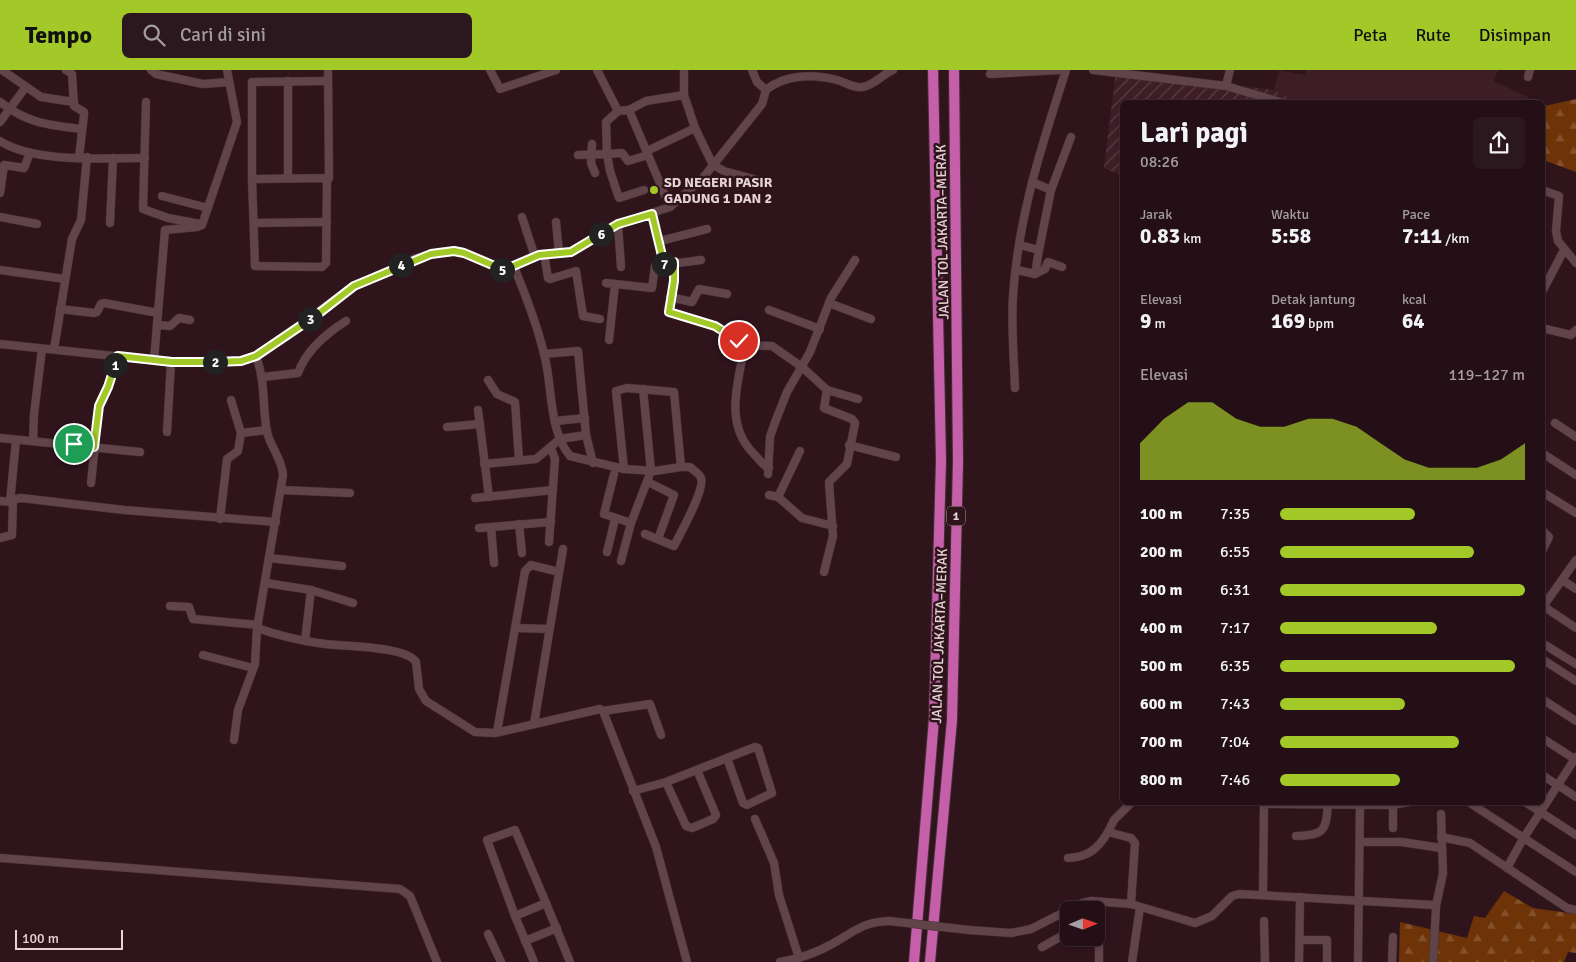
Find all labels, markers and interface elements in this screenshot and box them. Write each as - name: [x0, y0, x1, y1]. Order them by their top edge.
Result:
- search box: [122, 13, 472, 58]
- text: Tempo: [25, 20, 92, 50]
- icon: search: [140, 21, 168, 49]
- text: Cari di sini: [180, 23, 266, 47]
- text: Peta: [1353, 24, 1387, 46]
- text: Rute: [1415, 24, 1451, 46]
- text: Disimpan: [1479, 24, 1551, 46]
- text: Lari pagi: [1140, 116, 1248, 150]
- button: share: [1473, 117, 1525, 169]
- street label: JALAN TOL JAKARTA–MERAK: [932, 144, 953, 320]
- text: 08:26: [1140, 152, 1179, 172]
- place label: SD NEGERI PASIR GADUNG 1 DAN 2: [664, 174, 773, 207]
- marker: SD NEGERI PASIR GADUNG 1 DAN 2: [648, 184, 660, 196]
- text: Jarak: [1140, 206, 1172, 223]
- text: Waktu: [1271, 206, 1309, 223]
- text: Pace: [1402, 206, 1430, 223]
- pin: 6: [588, 222, 614, 246]
- text: 0.83: [1140, 223, 1180, 249]
- text: 5:58: [1271, 223, 1311, 249]
- text: 7:11: [1402, 223, 1442, 249]
- text: 6: [598, 226, 605, 243]
- text: km: [1180, 230, 1201, 247]
- text: /km: [1442, 230, 1469, 247]
- pin: 4: [388, 252, 414, 278]
- pin: 7: [652, 252, 676, 276]
- text: 7: [661, 256, 668, 273]
- text: 4: [398, 257, 405, 274]
- pin: 5: [490, 258, 514, 282]
- text: 5: [499, 262, 506, 279]
- text: Elevasi: [1140, 291, 1182, 308]
- text: Detak jantung: [1271, 291, 1355, 308]
- text: kcal: [1402, 291, 1427, 308]
- pin: 3: [298, 306, 322, 332]
- text: 9: [1140, 308, 1151, 334]
- text: 169: [1271, 308, 1305, 334]
- text: 64: [1402, 308, 1425, 334]
- text: 3: [307, 311, 314, 328]
- text: m: [1151, 315, 1166, 332]
- text: bpm: [1305, 315, 1334, 332]
- pin: [718, 320, 760, 362]
- icon: check: [725, 327, 753, 355]
- pin: 2: [202, 350, 228, 374]
- pin: 1: [102, 352, 128, 378]
- text: 2: [212, 354, 219, 371]
- text: 1: [112, 357, 119, 374]
- text: Elevasi: [1140, 365, 1188, 385]
- text: 119–127 m: [1448, 365, 1525, 385]
- pin: [53, 423, 95, 465]
- icon: arrive: [60, 430, 88, 458]
- text: 100 m: [1140, 504, 1182, 524]
- text: 7:35: [1220, 504, 1250, 524]
- road number: 1: [947, 506, 965, 526]
- text: 200 m: [1140, 542, 1182, 562]
- text: 6:55: [1220, 542, 1250, 562]
- street label: JALAN TOL JAKARTA–MERAK: [928, 548, 951, 724]
- text: 300 m: [1140, 580, 1182, 600]
- text: 6:31: [1220, 580, 1250, 600]
- text: 400 m: [1140, 618, 1182, 638]
- text: 7:17: [1220, 618, 1250, 638]
- text: 500 m: [1140, 656, 1182, 676]
- text: 6:35: [1220, 656, 1250, 676]
- text: 600 m: [1140, 694, 1182, 714]
- text: 7:43: [1220, 694, 1250, 714]
- text: 700 m: [1140, 732, 1182, 752]
- text: 7:04: [1220, 732, 1250, 752]
- text: 800 m: [1140, 770, 1182, 790]
- text: 7:46: [1220, 770, 1250, 790]
- north arrow: [1060, 901, 1105, 946]
- map controls: [1060, 901, 1105, 946]
- scale bar: [15, 927, 122, 950]
- text: 100 m: [22, 930, 59, 947]

